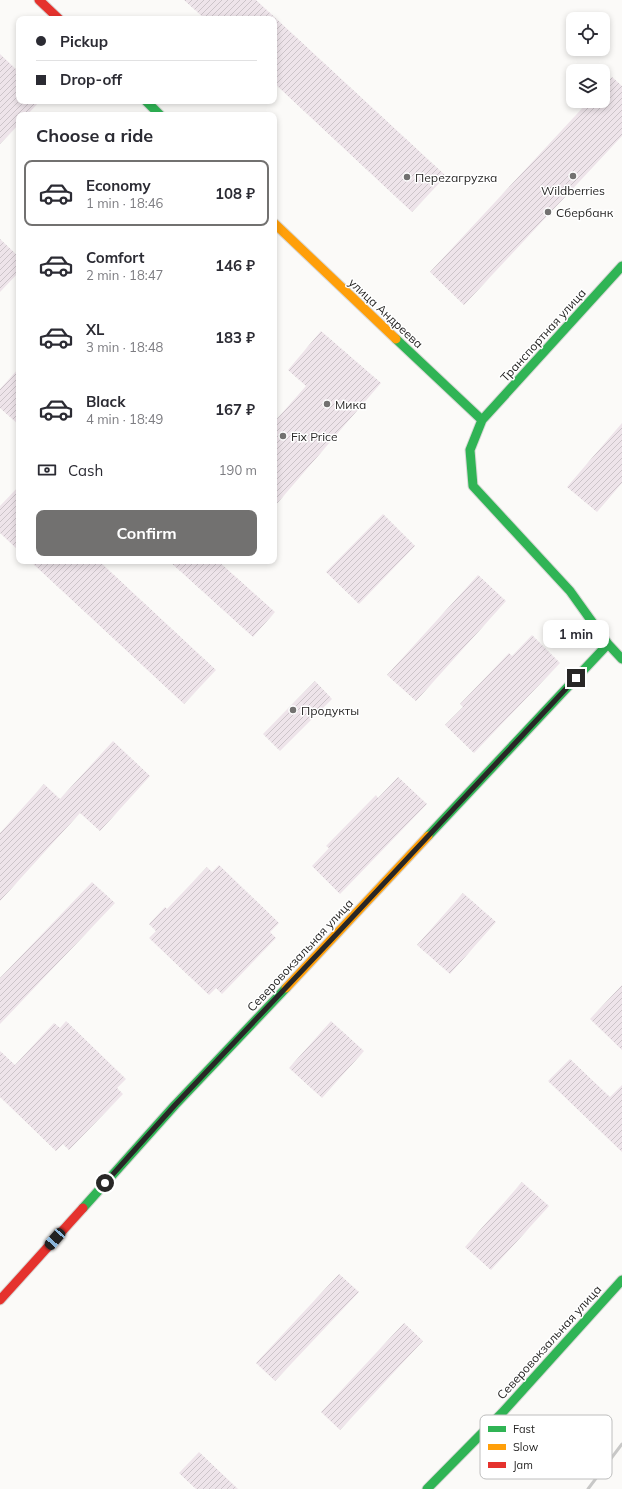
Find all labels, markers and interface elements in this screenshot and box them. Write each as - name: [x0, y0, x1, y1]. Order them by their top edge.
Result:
- map controls: [566, 12, 610, 108]
- button: locate: [566, 12, 610, 56]
- text: Pickup: [60, 32, 108, 51]
- button: layers: [566, 64, 610, 108]
- text: Drop-off: [60, 70, 122, 89]
- text: Choose a ride: [36, 124, 153, 147]
- place label: Переzагруzка: [415, 170, 497, 185]
- marker: Wildberries: [568, 171, 578, 181]
- marker: Переzагруzка: [402, 172, 412, 182]
- icon: car: [38, 175, 74, 211]
- text: Economy: [86, 176, 151, 195]
- place label: Wildberries: [541, 183, 605, 198]
- text: 108 ₽: [215, 184, 255, 203]
- text: 1 min · 18:46: [86, 195, 163, 211]
- place label: Сбербанк: [556, 205, 614, 220]
- marker: Сбербанк: [543, 207, 553, 217]
- icon: car: [38, 247, 74, 283]
- text: Comfort: [86, 248, 144, 267]
- text: 146 ₽: [215, 256, 255, 275]
- text: 2 min · 18:47: [86, 267, 163, 283]
- street label: улица Андреева: [346, 275, 426, 351]
- street label: Транспортная улица: [497, 285, 589, 385]
- icon: car: [38, 319, 74, 355]
- text: XL: [86, 320, 104, 339]
- text: 183 ₽: [215, 328, 255, 347]
- text: 3 min · 18:48: [86, 339, 163, 355]
- icon: car: [38, 391, 74, 427]
- text: Black: [86, 392, 125, 411]
- place label: Мика: [335, 397, 366, 412]
- marker: Мика: [322, 399, 332, 409]
- text: 167 ₽: [215, 400, 255, 419]
- text: 4 min · 18:49: [86, 411, 163, 427]
- place label: Fix Price: [291, 429, 337, 444]
- marker: Fix Price: [278, 431, 288, 441]
- icon: cash: [36, 459, 58, 481]
- text: Cash: [68, 461, 103, 480]
- text: 190 m: [219, 462, 257, 478]
- button: Confirm: [36, 510, 257, 556]
- callout: 1 min: [543, 620, 609, 648]
- text: 1 min: [559, 626, 593, 642]
- route end: [567, 669, 585, 687]
- place label: Продукты: [301, 703, 359, 718]
- marker: Продукты: [288, 705, 298, 715]
- street label: Северовокзальная улица: [244, 895, 356, 1015]
- route start: [96, 1174, 114, 1192]
- car: [43, 1226, 67, 1252]
- street label: Северовокзальная улица: [494, 1282, 604, 1402]
- legend: [480, 1415, 612, 1479]
- text: Fast: [513, 1422, 535, 1436]
- text: Slow: [513, 1440, 539, 1454]
- text: Jam: [513, 1458, 533, 1472]

